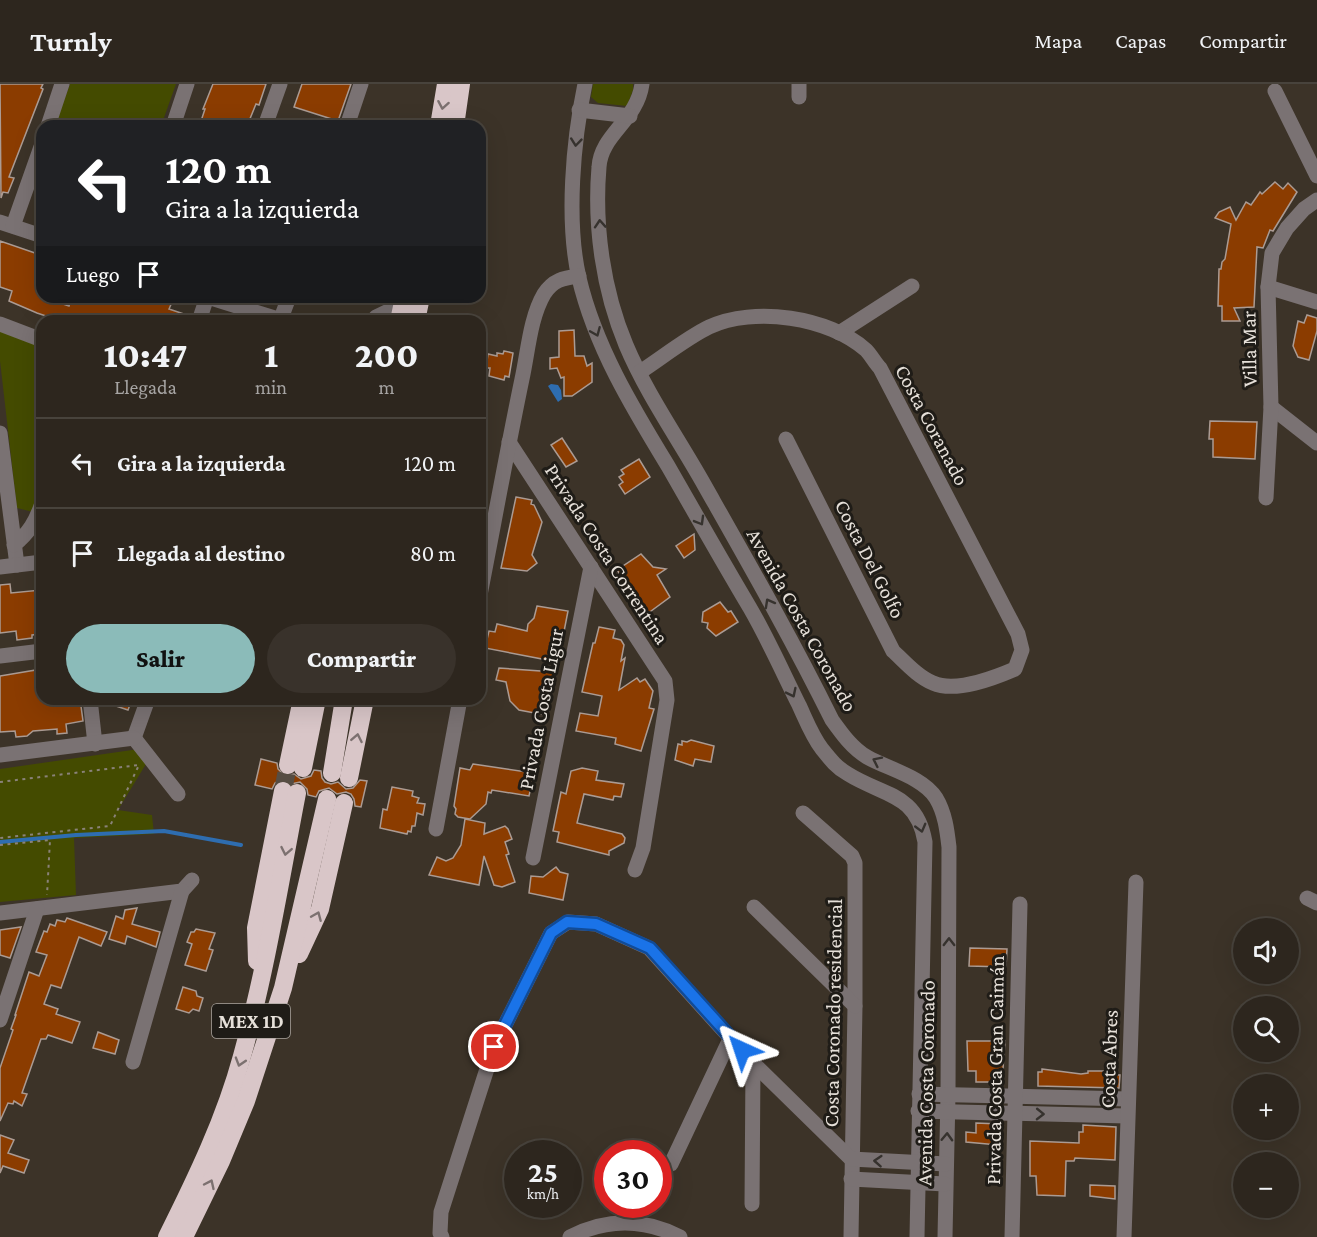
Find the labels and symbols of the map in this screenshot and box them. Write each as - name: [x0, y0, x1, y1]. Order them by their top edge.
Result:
- one-way arrow: [437, 100, 450, 110]
- one-way arrow: [570, 137, 583, 146]
- one-way arrow: [594, 220, 607, 229]
- street label: Villa Mar: [1236, 310, 1262, 387]
- one-way arrow: [589, 326, 601, 337]
- street label: Costa Coranado: [890, 360, 974, 490]
- street label: Privada Costa Correntina: [540, 459, 674, 649]
- street label: Costa Del Golfo: [830, 496, 910, 622]
- one-way arrow: [692, 515, 704, 525]
- street label: Avenida Costa Coronado: [742, 524, 862, 716]
- one-way arrow: [765, 599, 776, 609]
- street label: Privada Costa Ligur: [514, 626, 568, 792]
- one-way arrow: [785, 686, 797, 697]
- one-way arrow: [350, 734, 363, 744]
- one-way arrow: [872, 757, 883, 769]
- one-way arrow: [914, 823, 927, 833]
- one-way arrow: [280, 845, 293, 855]
- street label: Costa Coronado residencial: [819, 898, 847, 1128]
- one-way arrow: [309, 911, 321, 922]
- one-way arrow: [943, 937, 955, 946]
- street label: Privada Costa Gran Caimán: [981, 955, 1009, 1185]
- street label: Avenida Costa Coronado: [912, 980, 940, 1186]
- road number: MEX 1D: [212, 1004, 290, 1038]
- street label: Costa Abres: [1095, 1009, 1123, 1109]
- position arrow: [710, 1018, 774, 1082]
- pin: [468, 1021, 519, 1072]
- one-way arrow: [235, 1056, 247, 1067]
- one-way arrow: [1035, 1108, 1044, 1121]
- one-way arrow: [940, 1132, 953, 1141]
- speed limit sign: 30: [594, 1140, 672, 1218]
- one-way arrow: [873, 1155, 882, 1168]
- one-way arrow: [202, 1180, 214, 1191]

